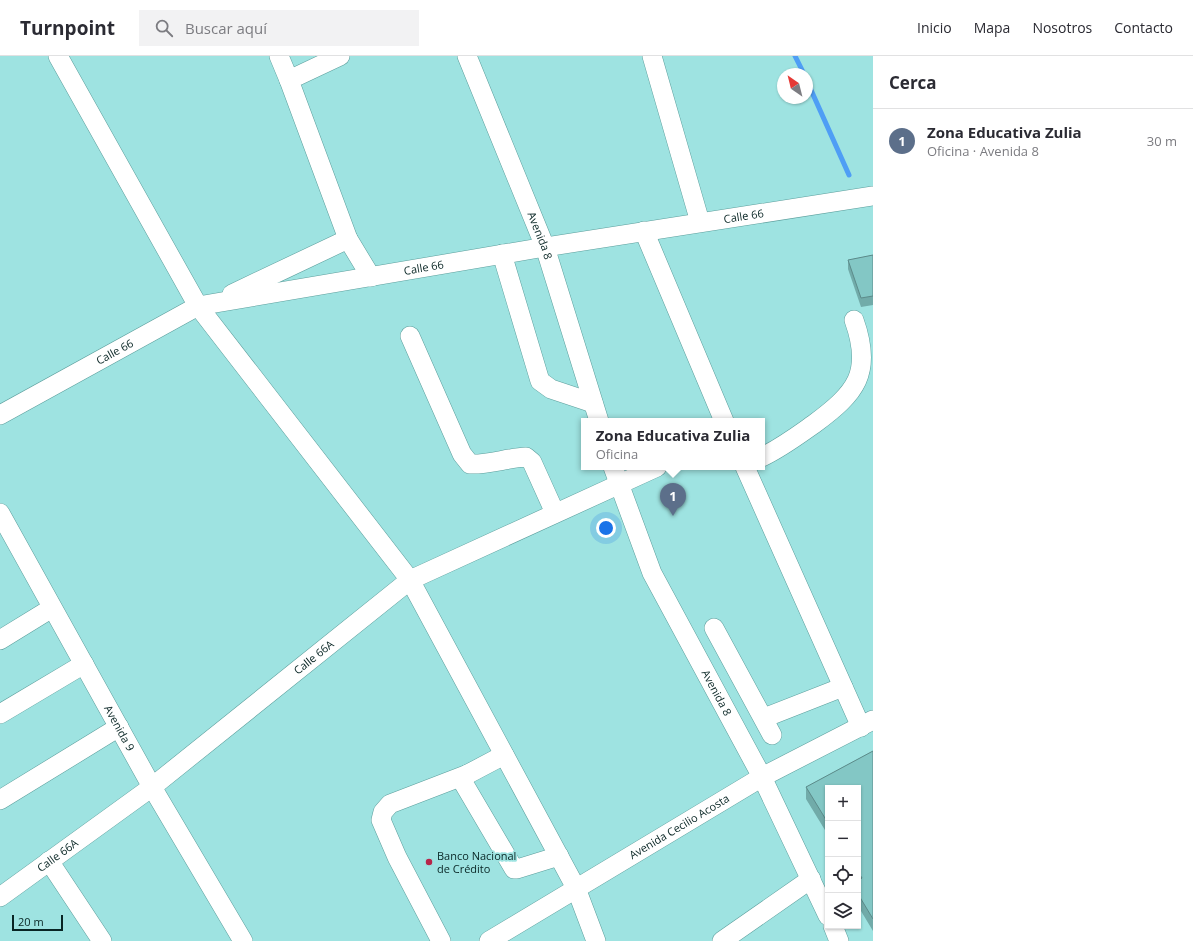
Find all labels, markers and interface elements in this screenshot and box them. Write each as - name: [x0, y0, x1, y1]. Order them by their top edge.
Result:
- search box: [139, 10, 419, 46]
- text: Turnpoint: [20, 15, 115, 41]
- icon: search: [153, 17, 175, 39]
- text: Buscar aquí: [185, 18, 267, 38]
- text: Inicio: [917, 18, 952, 37]
- text: Mapa: [974, 18, 1010, 37]
- text: Nosotros: [1032, 18, 1092, 37]
- text: Contacto: [1114, 18, 1173, 37]
- north arrow: [777, 68, 813, 104]
- text: Cerca: [889, 71, 937, 94]
- text: Zona Educativa Zulia: [927, 122, 1082, 142]
- text: 1: [898, 132, 906, 150]
- text: 30 m: [1147, 132, 1177, 150]
- text: Oficina · Avenida 8: [927, 142, 1039, 160]
- street label: Calle 66: [722, 205, 765, 226]
- street label: Avenida 8: [524, 209, 556, 261]
- street label: Calle 66: [403, 256, 445, 278]
- street label: Calle 66: [93, 335, 136, 368]
- popup: [581, 418, 765, 470]
- text: Zona Educativa Zulia: [596, 425, 750, 445]
- text: Oficina: [596, 445, 638, 463]
- pin: 1: [660, 483, 686, 516]
- your location: [596, 518, 616, 538]
- street label: Calle 66A: [290, 636, 337, 677]
- street label: Avenida 8: [698, 667, 736, 718]
- street label: Avenida 9: [101, 702, 139, 753]
- map controls: [825, 785, 861, 929]
- button: +: [825, 785, 861, 821]
- street label: Avenida Cecilio Acosta: [626, 790, 732, 862]
- button: −: [825, 821, 861, 857]
- street label: Calle 66A: [34, 835, 81, 875]
- place label: Banco Nacional de Crédito: [437, 848, 516, 876]
- marker: Banco Nacional de Crédito: [424, 857, 434, 867]
- button: locate: [825, 857, 861, 893]
- button: layers: [825, 893, 861, 929]
- scale bar: [12, 913, 63, 932]
- text: 20 m: [18, 914, 44, 929]

